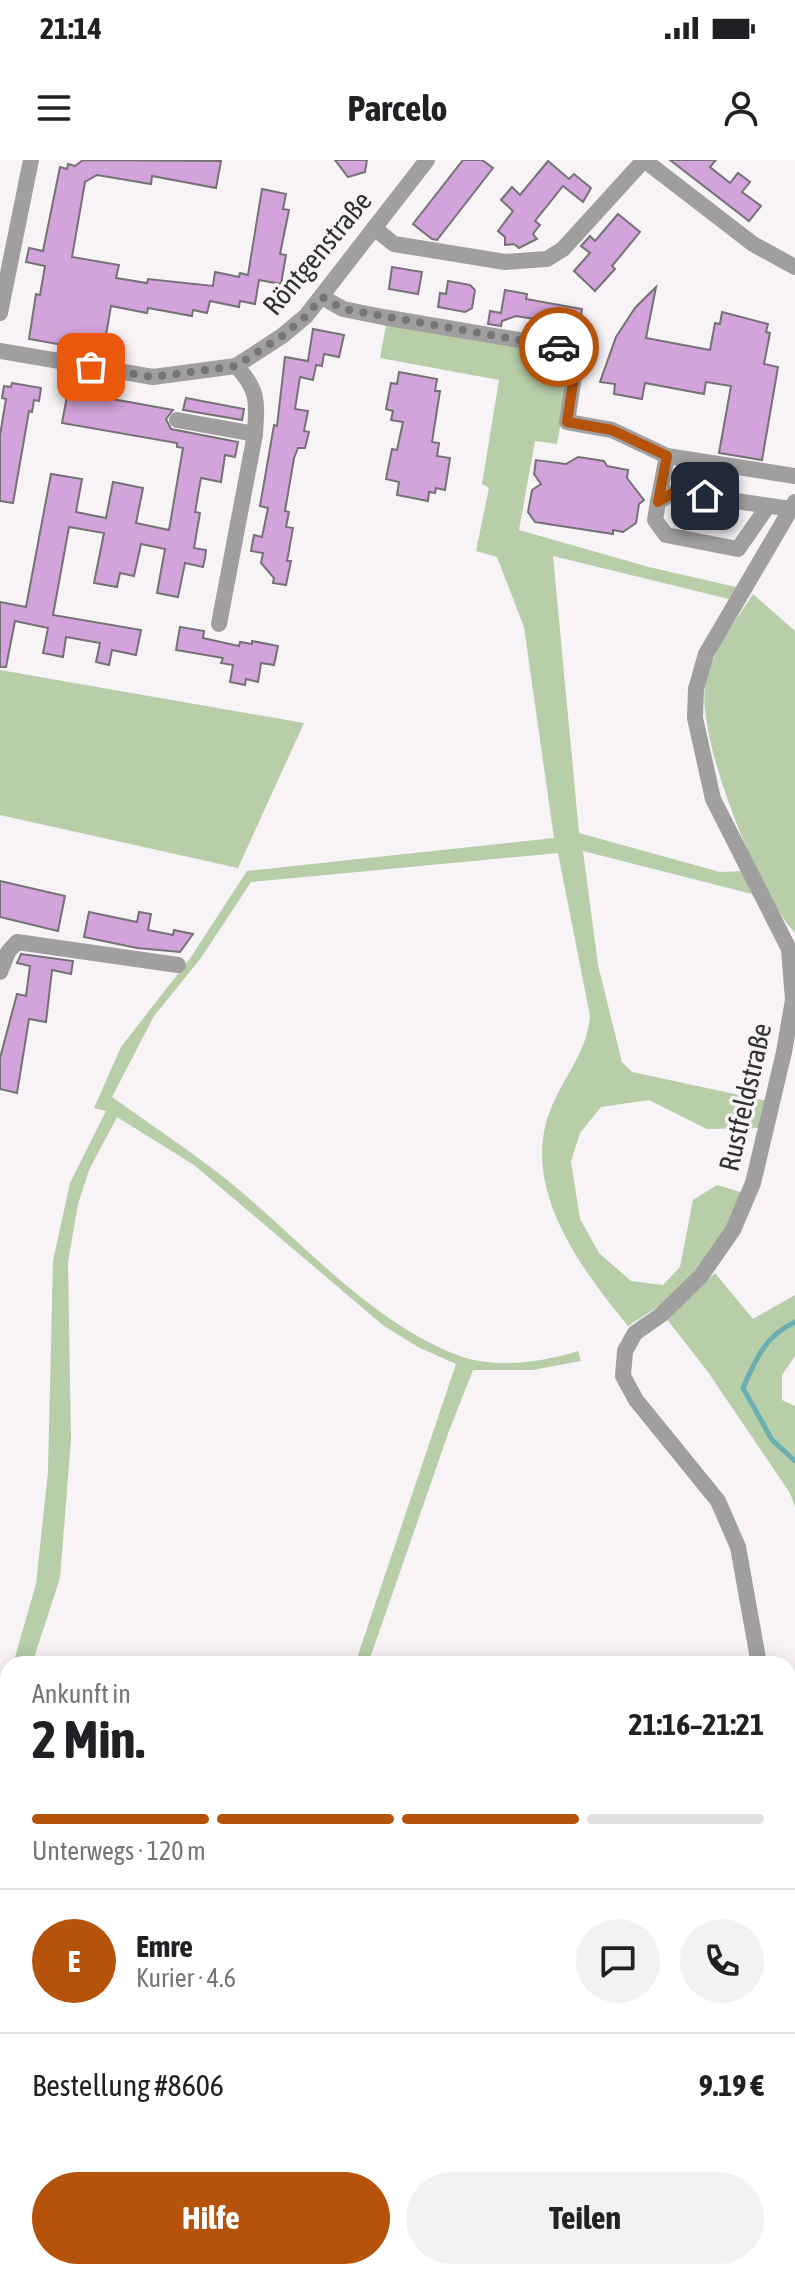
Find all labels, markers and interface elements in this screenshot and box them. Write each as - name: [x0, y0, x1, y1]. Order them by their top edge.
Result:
- text: 21:14: [40, 11, 102, 45]
- icon: menu: [32, 86, 76, 130]
- icon: person: [719, 86, 763, 130]
- text: Parcelo: [347, 87, 448, 129]
- street label: Röntgenstraße: [256, 185, 378, 321]
- courier: [519, 307, 599, 387]
- icon: car: [537, 325, 581, 369]
- pin: [57, 333, 125, 401]
- icon: bag: [69, 345, 113, 389]
- pin: [671, 462, 739, 530]
- icon: home: [683, 474, 727, 518]
- street label: Rustfeldstraße: [712, 1020, 778, 1174]
- text: Ankunft in: [32, 1679, 131, 1709]
- text: 21:16–21:21: [629, 1707, 764, 1741]
- text: 2 Min.: [32, 1709, 145, 1769]
- text: Unterwegs · 120 m: [32, 1836, 206, 1866]
- button: chat: [576, 1919, 660, 2003]
- button: phone: [680, 1919, 764, 2003]
- text: Emre: [136, 1929, 193, 1963]
- text: E: [68, 1944, 80, 1978]
- text: Kurier · 4.6: [136, 1963, 236, 1993]
- text: Bestellung #8606: [32, 2068, 224, 2102]
- text: 9.19 €: [699, 2068, 764, 2102]
- button: Hilfe: [32, 2172, 390, 2264]
- button: Teilen: [406, 2172, 764, 2264]

